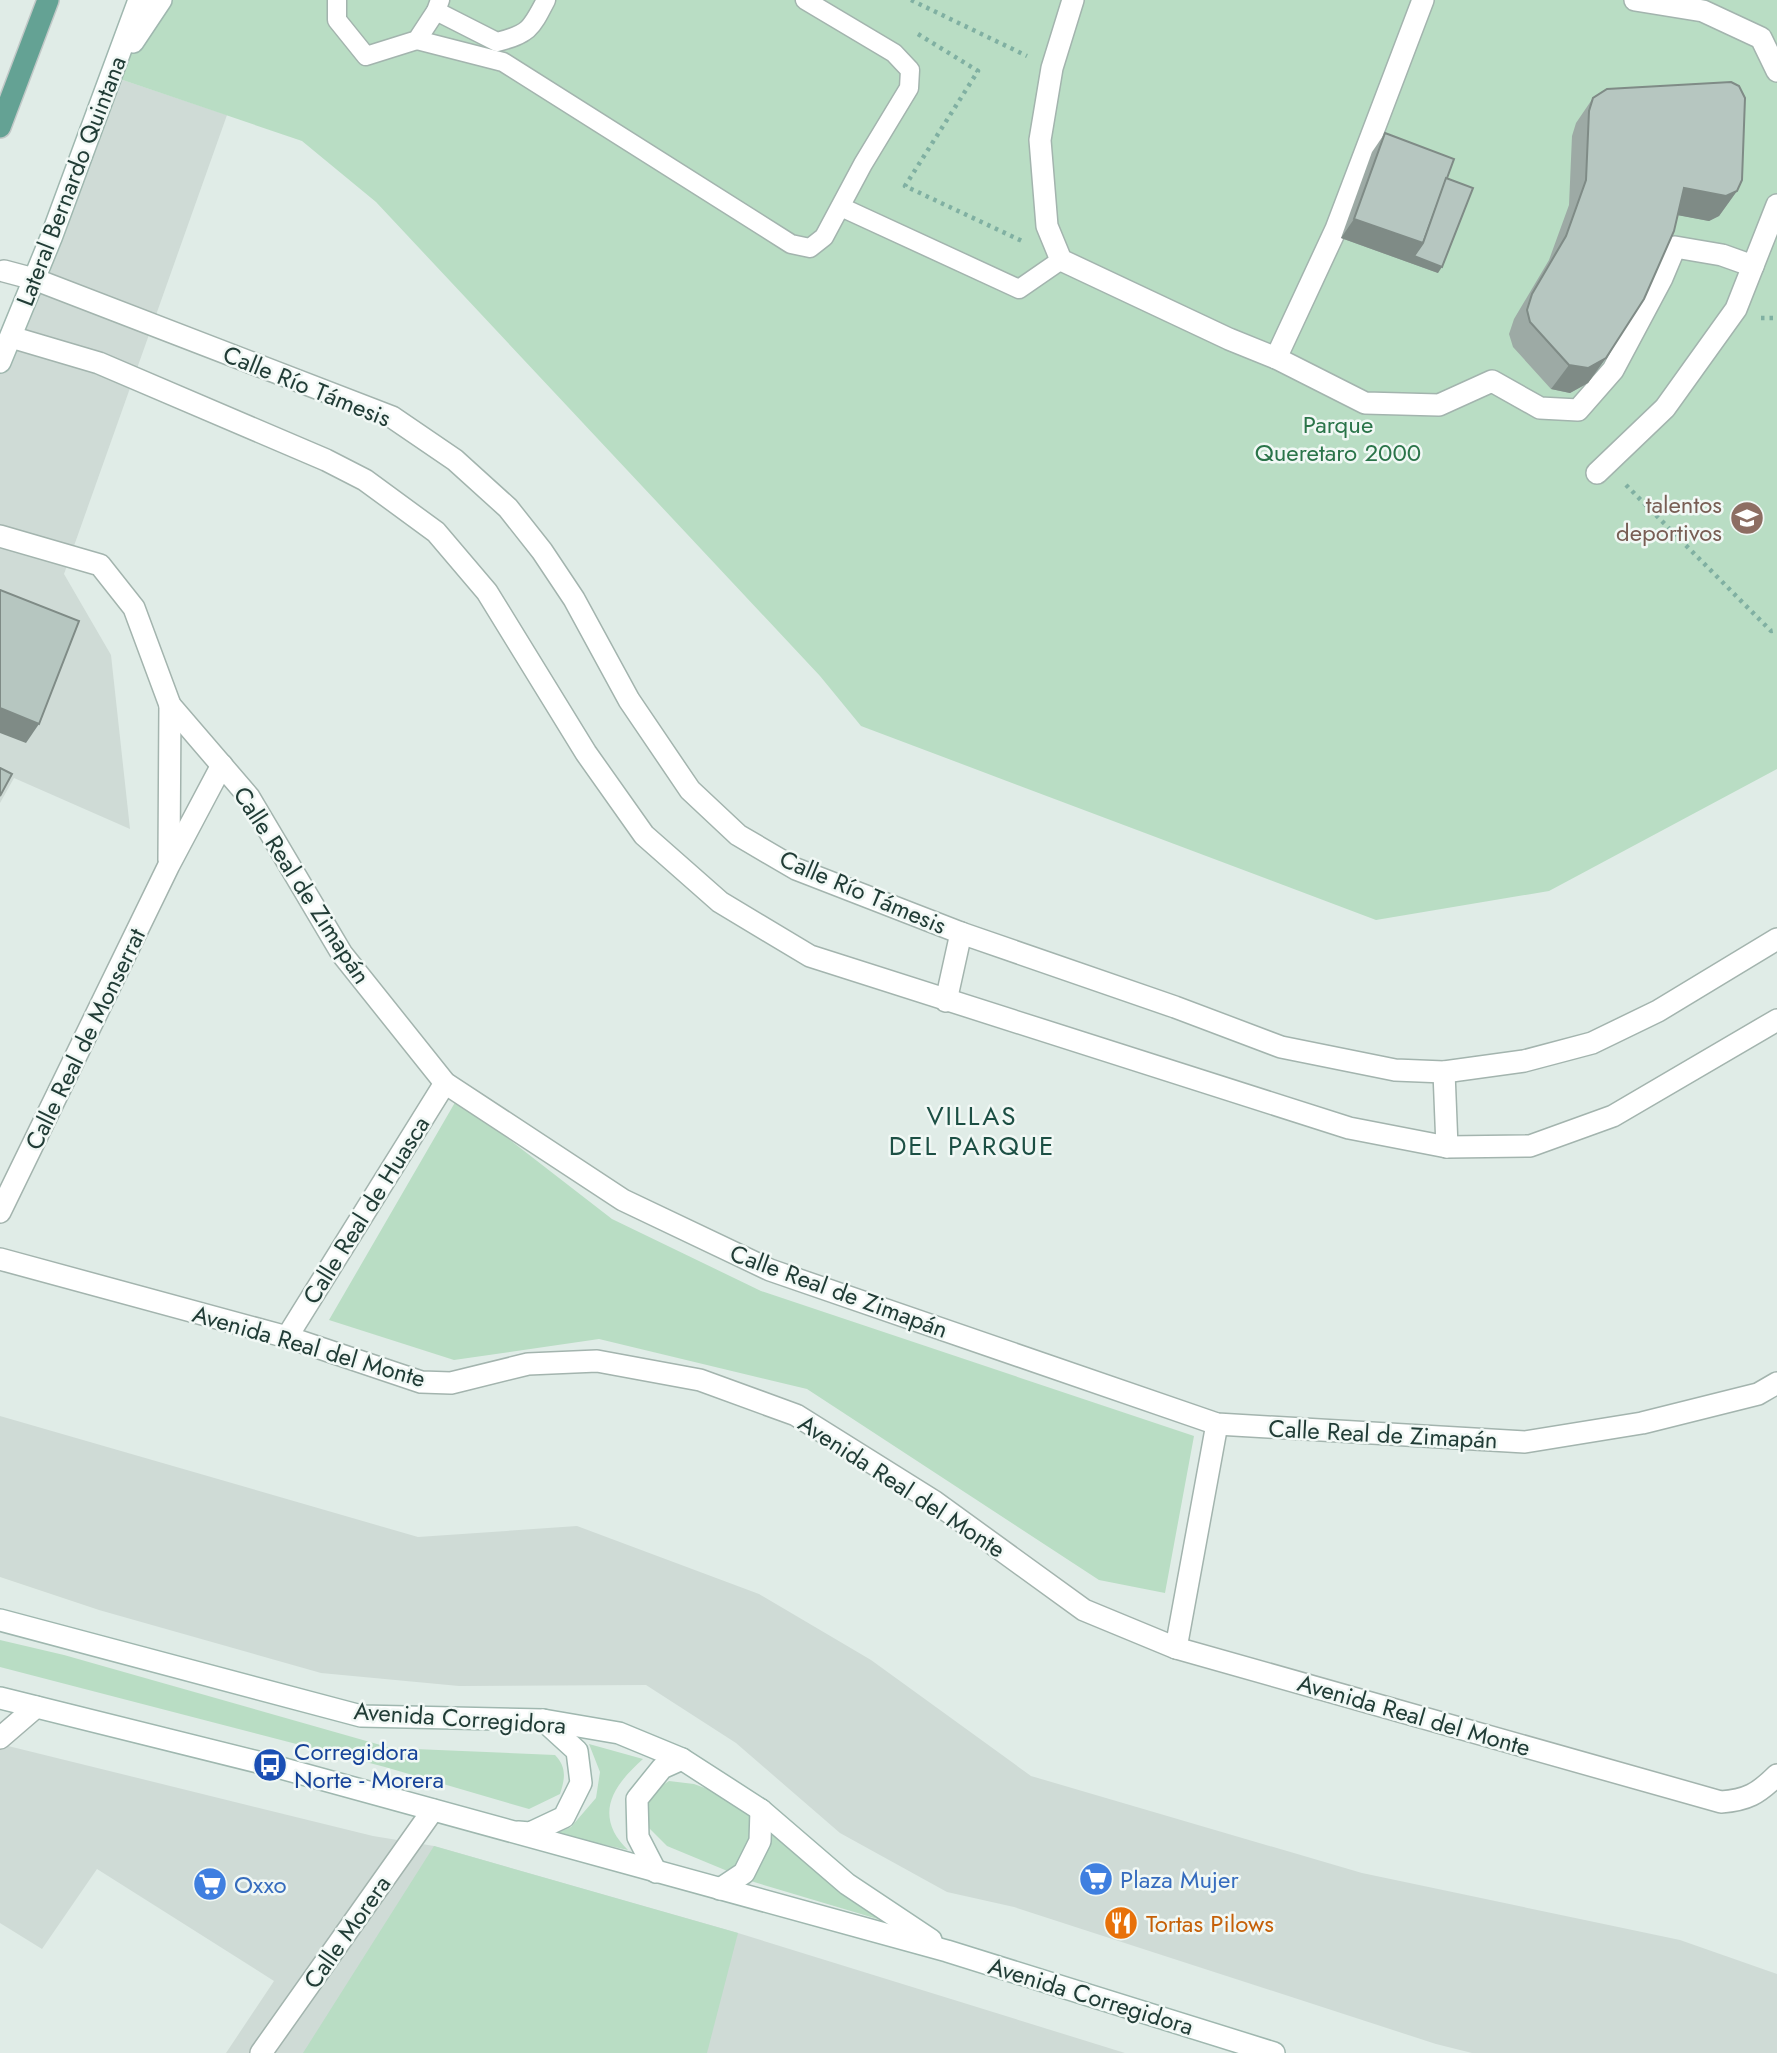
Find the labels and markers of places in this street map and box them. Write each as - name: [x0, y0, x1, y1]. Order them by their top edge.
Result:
- place label: talentos deportivos: [1616, 487, 1722, 550]
- school or university icon: talentos deportivos: [1728, 499, 1766, 537]
- place label: Corregidora Norte - Morera: [294, 1734, 444, 1797]
- bus stop icon: Corregidora Norte - Morera: [251, 1746, 289, 1784]
- supermarket icon: Plaza Mujer: [1077, 1860, 1115, 1898]
- place label: Plaza Mujer: [1120, 1862, 1239, 1897]
- supermarket icon: Oxxo: [191, 1865, 229, 1903]
- place label: Oxxo: [234, 1867, 287, 1902]
- restaurant icon: Tortas Pilows: [1102, 1904, 1140, 1942]
- place label: Tortas Pilows: [1146, 1906, 1274, 1941]

